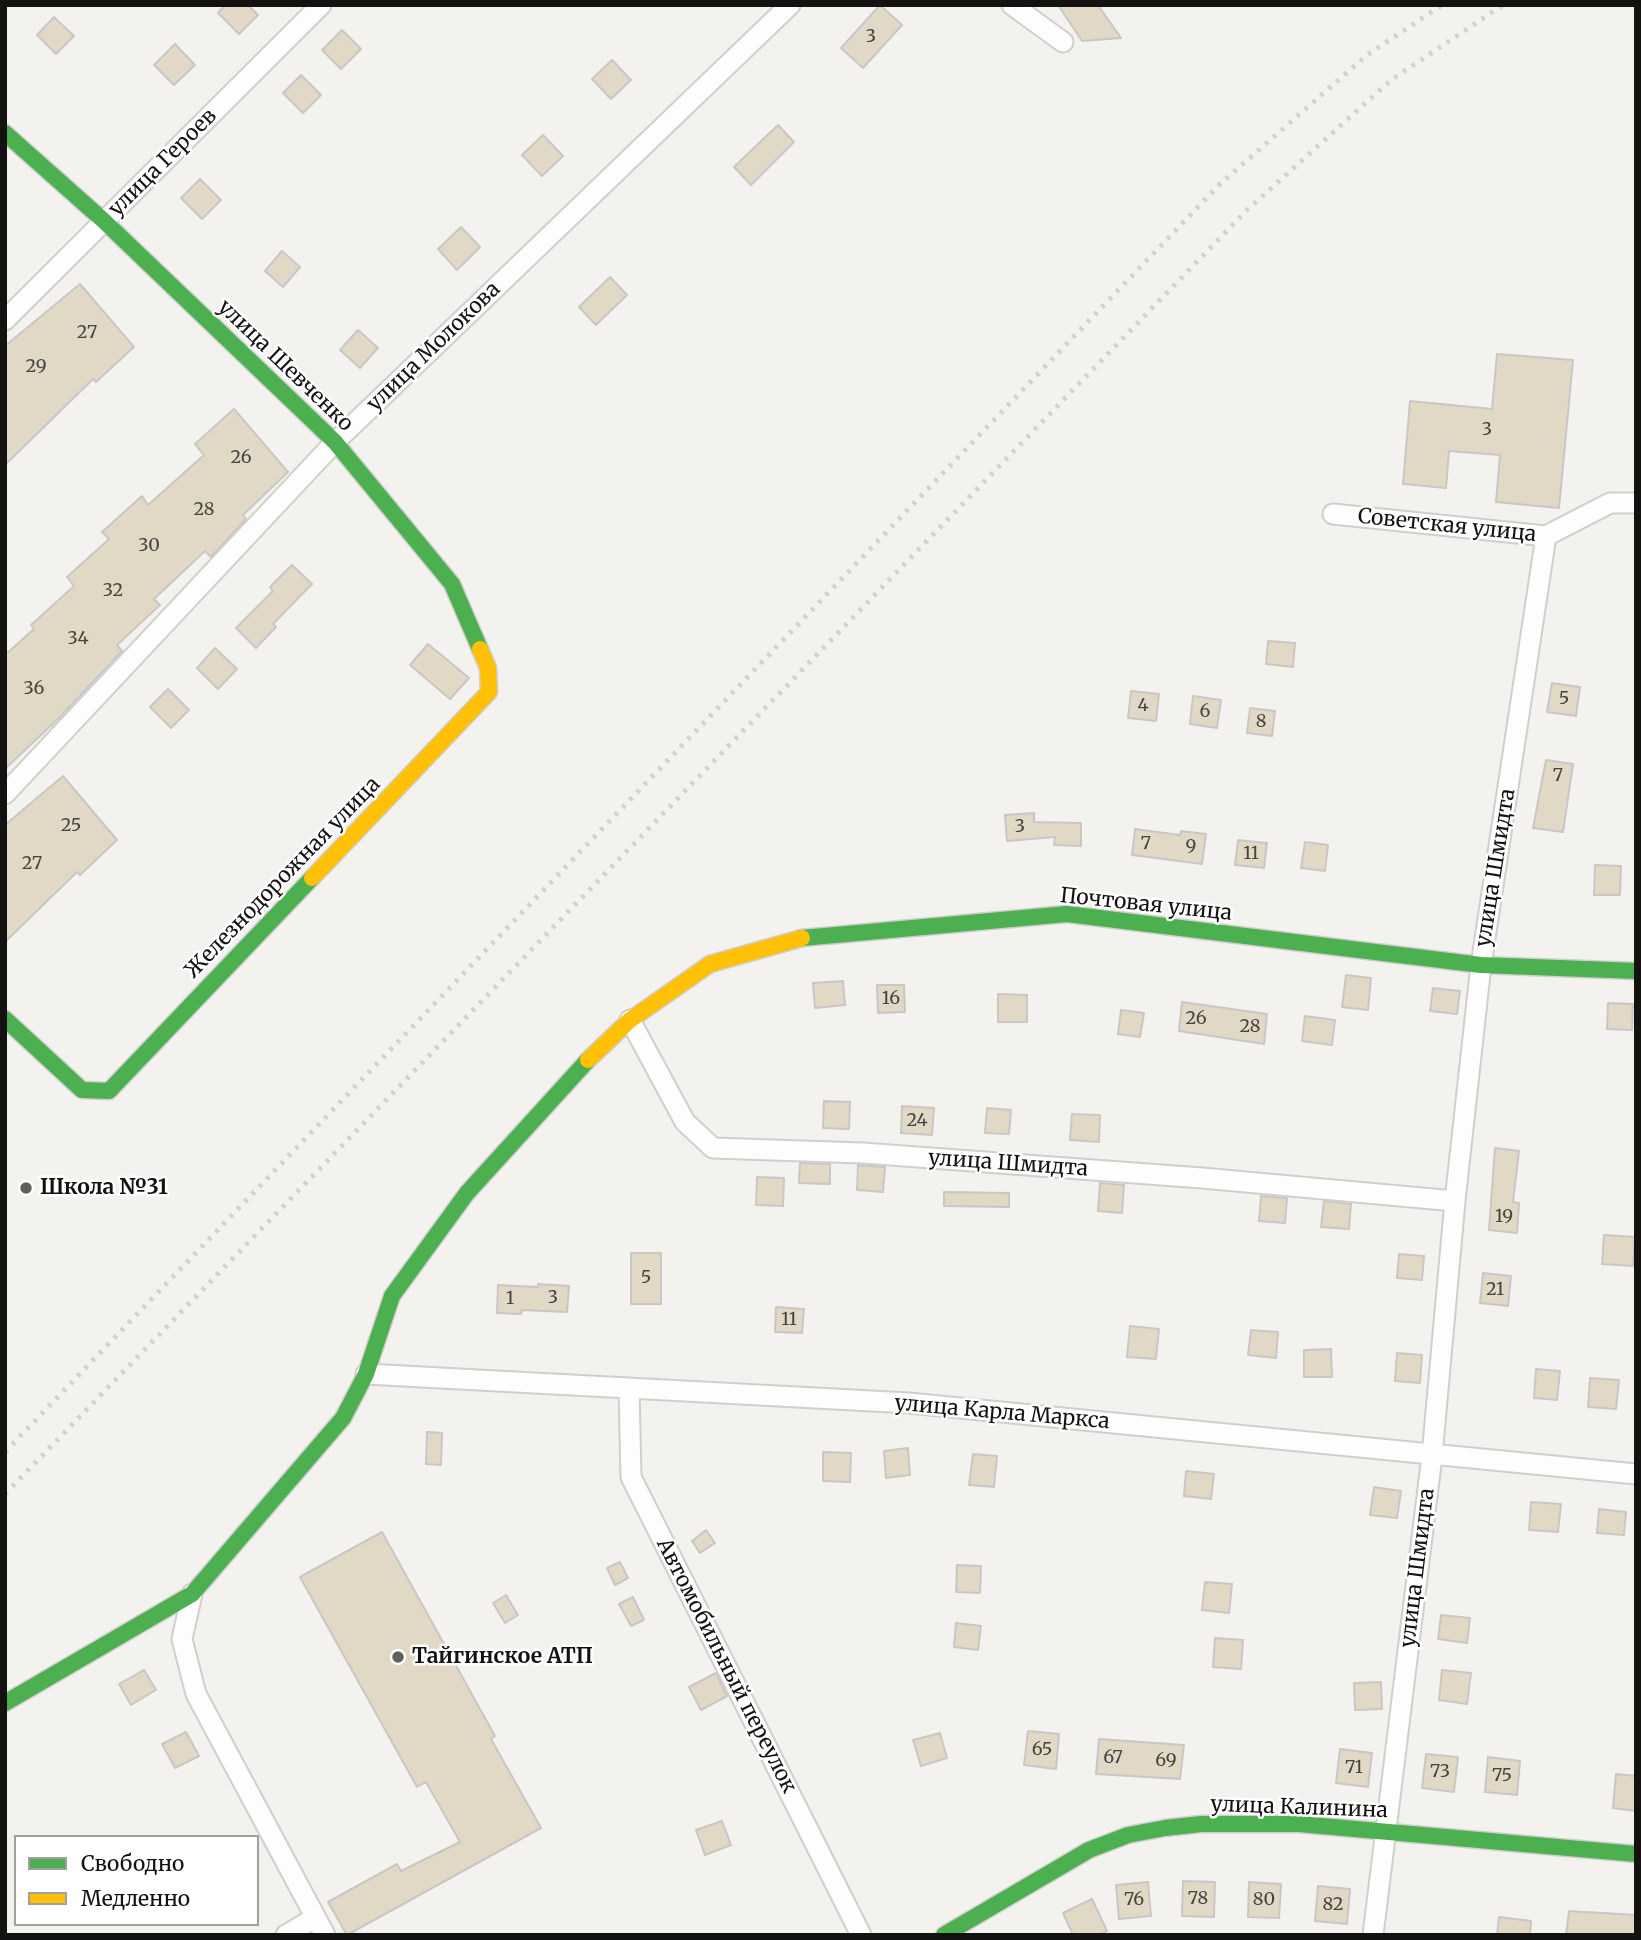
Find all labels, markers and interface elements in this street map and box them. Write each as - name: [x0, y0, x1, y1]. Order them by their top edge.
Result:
- house number: 3: [866, 26, 876, 48]
- street label: улица Героев: [104, 104, 222, 222]
- street label: улица Молокова: [362, 277, 506, 417]
- street label: улица Шевченко: [212, 295, 358, 437]
- house number: 27: [77, 322, 97, 344]
- house number: 29: [25, 356, 47, 378]
- house number: 3: [1482, 419, 1492, 441]
- house number: 26: [230, 447, 252, 469]
- house number: 28: [193, 499, 215, 521]
- street label: Советская улица: [1357, 504, 1537, 548]
- house number: 30: [138, 535, 160, 557]
- house number: 32: [103, 580, 123, 602]
- house number: 34: [67, 628, 89, 650]
- house number: 36: [24, 678, 44, 700]
- house number: 5: [1559, 688, 1569, 710]
- house number: 4: [1137, 695, 1149, 717]
- house number: 6: [1200, 701, 1210, 723]
- house number: 8: [1256, 711, 1266, 733]
- house number: 7: [1553, 765, 1563, 787]
- street label: Железнодорожная улица: [180, 772, 386, 984]
- street label: улица Шмидта: [1471, 787, 1521, 949]
- house number: 25: [61, 815, 81, 837]
- house number: 3: [1015, 816, 1025, 838]
- house number: 7: [1141, 833, 1151, 855]
- house number: 9: [1186, 836, 1196, 858]
- house number: 11: [1243, 843, 1259, 865]
- house number: 27: [22, 853, 42, 875]
- street label: Почтовая улица: [1059, 883, 1233, 927]
- house number: 16: [882, 988, 900, 1010]
- house number: 26: [1185, 1008, 1207, 1030]
- house number: 28: [1239, 1016, 1261, 1038]
- house number: 24: [906, 1110, 928, 1132]
- street label: улица Шмидта: [927, 1146, 1089, 1182]
- place label: Школа №31: [40, 1175, 168, 1201]
- marker: Школа №31: [18, 1180, 34, 1196]
- house number: 19: [1495, 1206, 1513, 1228]
- house number: 5: [641, 1267, 651, 1289]
- house number: 21: [1486, 1279, 1504, 1301]
- house number: 3: [548, 1287, 558, 1309]
- house number: 1: [506, 1288, 514, 1310]
- house number: 11: [781, 1309, 797, 1331]
- street label: улица Карла Маркса: [893, 1391, 1111, 1435]
- street label: улица Шмидта: [1396, 1487, 1440, 1649]
- street label: Автомобильный переулок: [651, 1534, 801, 1798]
- place label: Тайгинское АТП: [412, 1644, 593, 1670]
- marker: Тайгинское АТП: [390, 1649, 406, 1665]
- house number: 65: [1032, 1739, 1052, 1761]
- house number: 67: [1103, 1747, 1123, 1769]
- house number: 69: [1155, 1750, 1177, 1772]
- house number: 71: [1345, 1757, 1363, 1779]
- house number: 73: [1430, 1761, 1450, 1783]
- house number: 75: [1492, 1765, 1512, 1787]
- street label: улица Калинина: [1210, 1792, 1388, 1824]
- legend: [14, 1835, 259, 1926]
- text: Свободно: [81, 1850, 184, 1877]
- text: Медленно: [81, 1885, 190, 1912]
- house number: 78: [1188, 1888, 1208, 1910]
- house number: 76: [1124, 1889, 1144, 1911]
- house number: 80: [1253, 1889, 1275, 1911]
- house number: 82: [1322, 1894, 1344, 1916]

